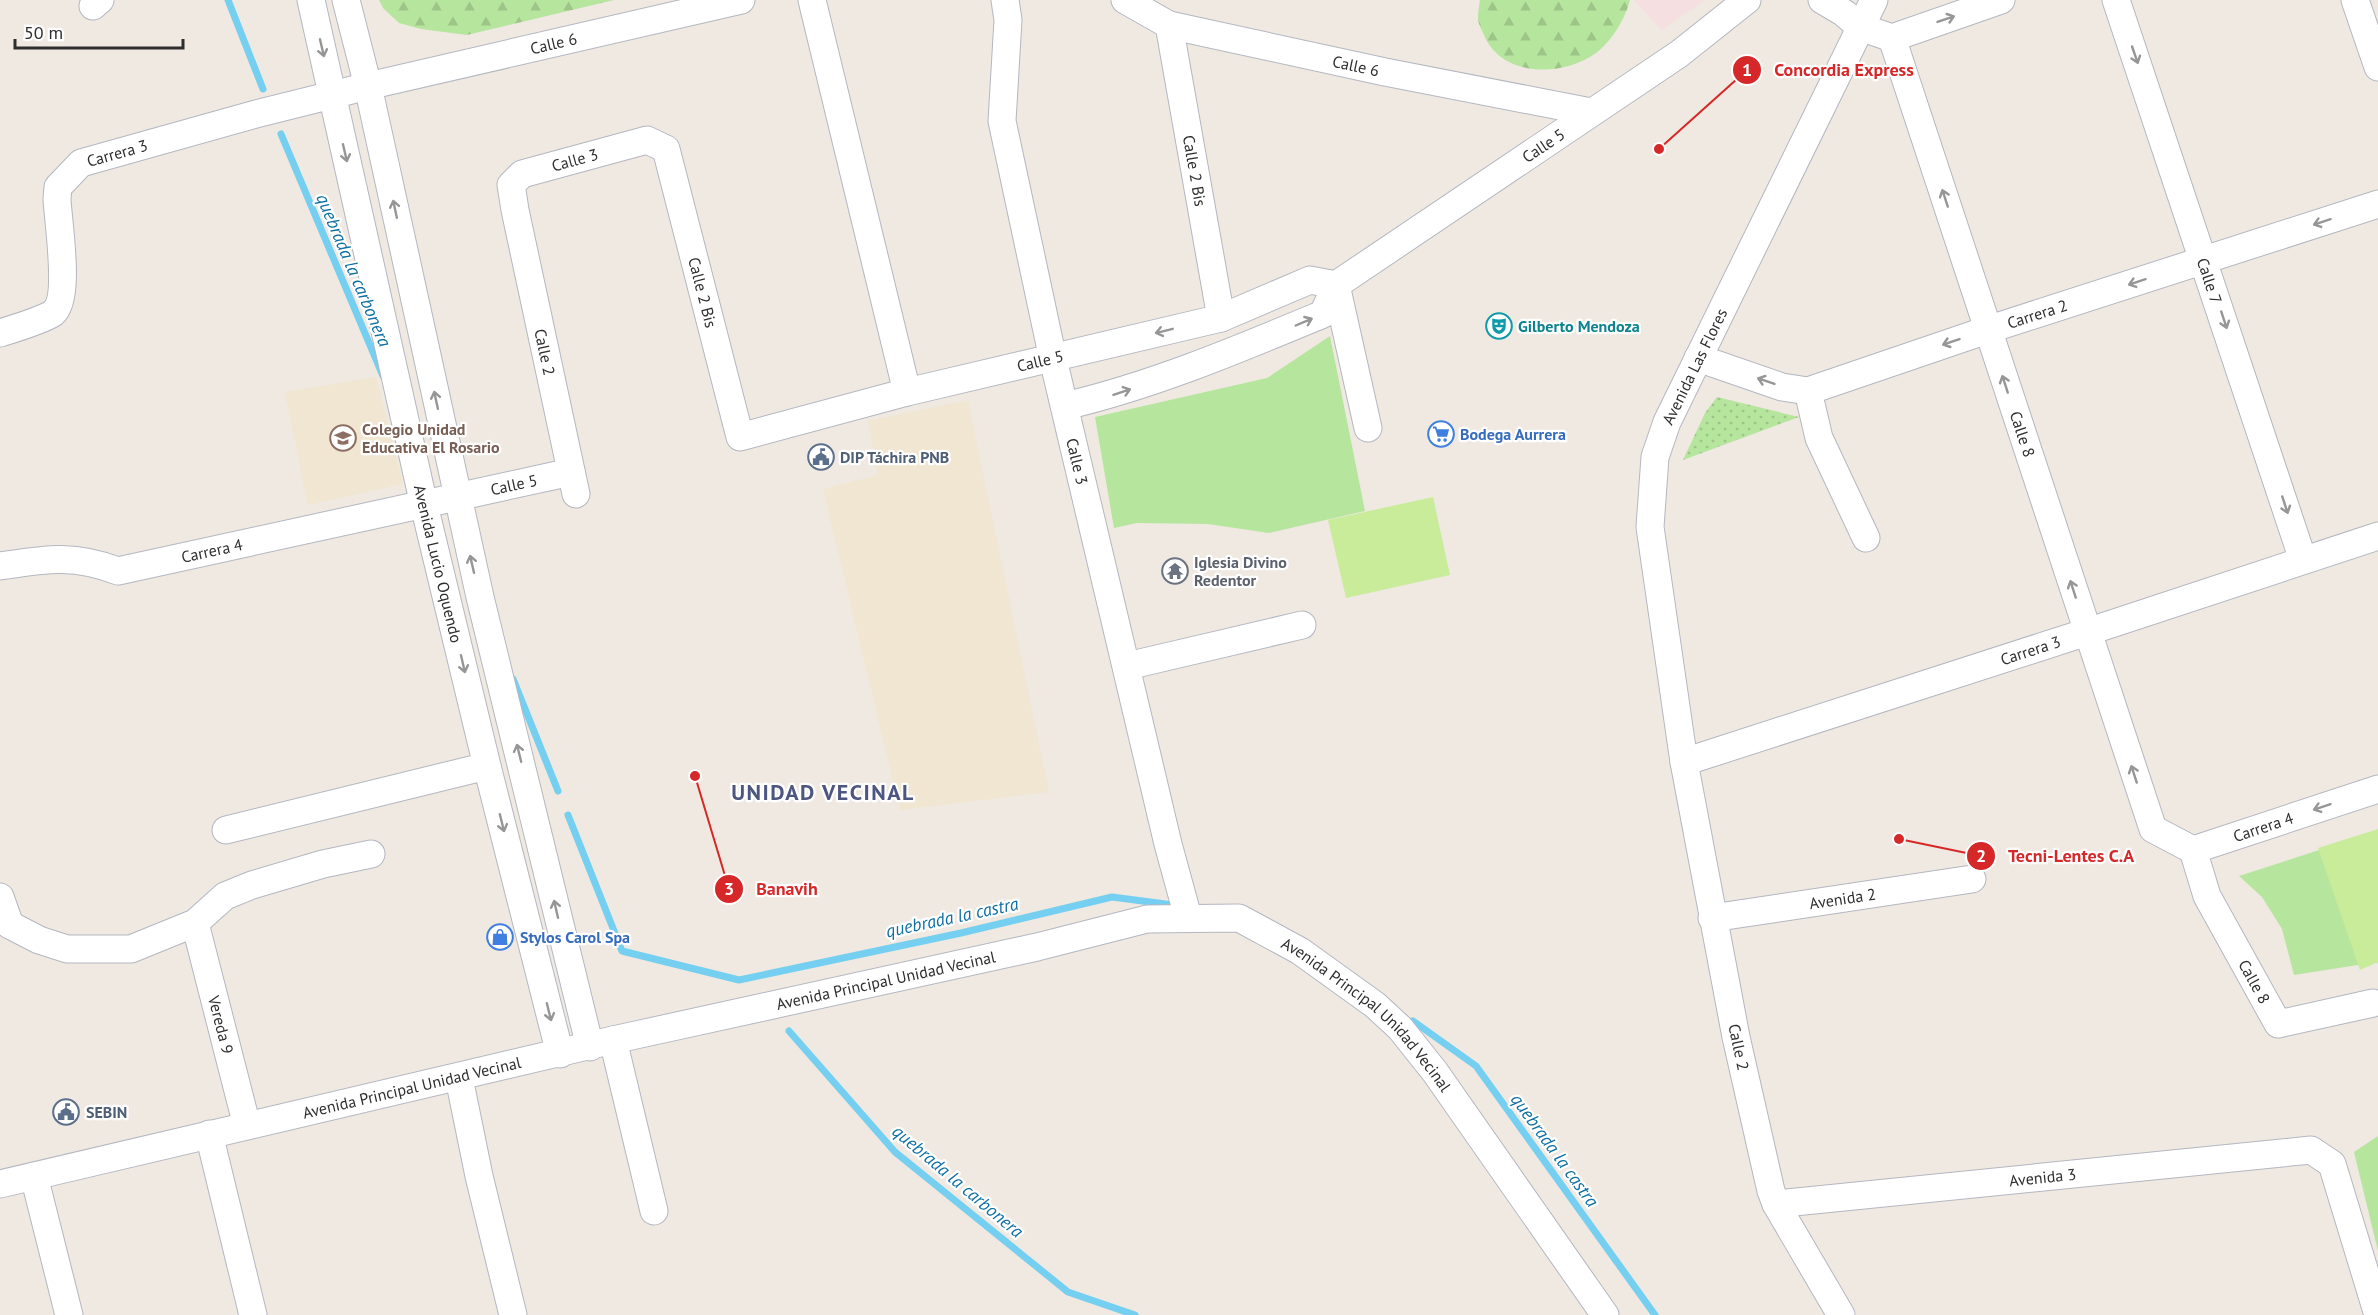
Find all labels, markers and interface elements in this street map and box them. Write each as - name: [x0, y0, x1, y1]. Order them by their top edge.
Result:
- scale bar: [15, 12, 183, 50]
- one-way arrow: [1936, 12, 1955, 23]
- text: 50 m: [24, 21, 63, 44]
- street label: Calle 6: [528, 28, 579, 58]
- one-way arrow: [316, 38, 328, 57]
- one-way arrow: [2130, 45, 2141, 64]
- street label: Calle 6: [1331, 51, 1381, 80]
- callout: Concordia Express: [1732, 52, 1926, 88]
- text: 1: [1742, 58, 1752, 81]
- text: Concordia Express: [1774, 58, 1914, 81]
- street label: Calle 5: [1518, 124, 1569, 167]
- street label: Calle 2 Bis: [1179, 134, 1211, 208]
- street label: Carrera 3: [85, 135, 150, 171]
- one-way arrow: [340, 143, 352, 162]
- street label: Calle 3: [549, 144, 600, 176]
- one-way arrow: [1938, 189, 1949, 208]
- water label: quebrada la carbonera: [311, 190, 397, 350]
- one-way arrow: [389, 200, 400, 219]
- one-way arrow: [2313, 218, 2332, 229]
- street label: Calle 2 Bis: [684, 255, 722, 330]
- street label: Calle 7: [2193, 255, 2227, 306]
- one-way arrow: [2128, 277, 2147, 288]
- street label: Carrera 2: [2004, 295, 2070, 333]
- street label: Avenida Las Flores: [1657, 305, 1731, 428]
- one-way arrow: [2219, 310, 2230, 329]
- theatre icon: Gilberto Mendoza: [1484, 311, 1514, 341]
- one-way arrow: [1294, 316, 1312, 327]
- place label: Gilberto Mendoza: [1518, 316, 1640, 336]
- one-way arrow: [1155, 326, 1174, 338]
- street label: Calle 2: [530, 327, 560, 377]
- one-way arrow: [1942, 337, 1961, 348]
- street label: Calle 5: [1015, 345, 1065, 376]
- one-way arrow: [1757, 374, 1775, 385]
- one-way arrow: [1999, 375, 2010, 394]
- one-way arrow: [1112, 385, 1131, 396]
- one-way arrow: [430, 391, 441, 410]
- street label: Calle 8: [2006, 408, 2040, 460]
- place label: Colegio Unidad Educativa El Rosario: [362, 419, 500, 457]
- supermarket icon: Bodega Aurrera: [1426, 419, 1456, 449]
- school or university icon: Colegio Unidad Educativa El Rosario: [328, 423, 358, 453]
- place label: Bodega Aurrera: [1460, 424, 1566, 444]
- street label: Calle 3: [1062, 436, 1092, 487]
- public building icon: DIP Táchira PNB: [806, 442, 836, 472]
- place label: DIP Táchira PNB: [840, 447, 949, 467]
- street label: Calle 5: [489, 470, 539, 499]
- street label: Avenida Lucio Oquendo: [410, 483, 467, 645]
- one-way arrow: [2280, 495, 2291, 514]
- street label: Carrera 4: [179, 534, 245, 567]
- place label: Iglesia Divino Redentor: [1194, 552, 1287, 590]
- one-way arrow: [466, 555, 478, 574]
- temple icon: Iglesia Divino Redentor: [1160, 556, 1190, 586]
- one-way arrow: [2067, 580, 2078, 599]
- street label: Carrera 3: [1998, 631, 2063, 669]
- one-way arrow: [457, 654, 469, 673]
- one-way arrow: [513, 744, 524, 763]
- one-way arrow: [2128, 765, 2139, 784]
- district label: UNIDAD VECINAL: [731, 778, 915, 806]
- one-way arrow: [2313, 802, 2332, 813]
- street label: Carrera 4: [2230, 808, 2296, 846]
- one-way arrow: [496, 813, 508, 832]
- callout: Tecni-Lentes C.A: [1966, 838, 2146, 874]
- text: 2: [1976, 844, 1986, 867]
- text: Tecni-Lentes C.A: [2008, 844, 2134, 867]
- callout: Banavih: [714, 871, 829, 907]
- text: 3: [724, 877, 734, 900]
- text: Banavih: [756, 877, 818, 900]
- street label: Avenida 2: [1808, 884, 1877, 913]
- water label: quebrada la castra: [884, 892, 1021, 942]
- one-way arrow: [550, 899, 561, 919]
- shop icon: Stylos Carol Spa: [485, 922, 515, 952]
- place label: Stylos Carol Spa: [520, 927, 630, 947]
- street label: Avenida Principal Unidad Vecinal: [1278, 933, 1456, 1096]
- street label: Avenida Principal Unidad Vecinal: [774, 946, 998, 1014]
- street label: Calle 8: [2234, 956, 2275, 1007]
- street label: Vereda 9: [204, 992, 238, 1056]
- one-way arrow: [544, 1002, 556, 1021]
- street label: Calle 2: [1724, 1022, 1754, 1072]
- street label: Avenida Principal Unidad Vecinal: [301, 1052, 523, 1123]
- water label: quebrada la castra: [1506, 1089, 1604, 1212]
- public building icon: SEBIN: [51, 1097, 81, 1127]
- place label: SEBIN: [86, 1102, 127, 1122]
- water label: quebrada la carbonera: [888, 1119, 1028, 1243]
- street label: Avenida 3: [2008, 1164, 2077, 1190]

